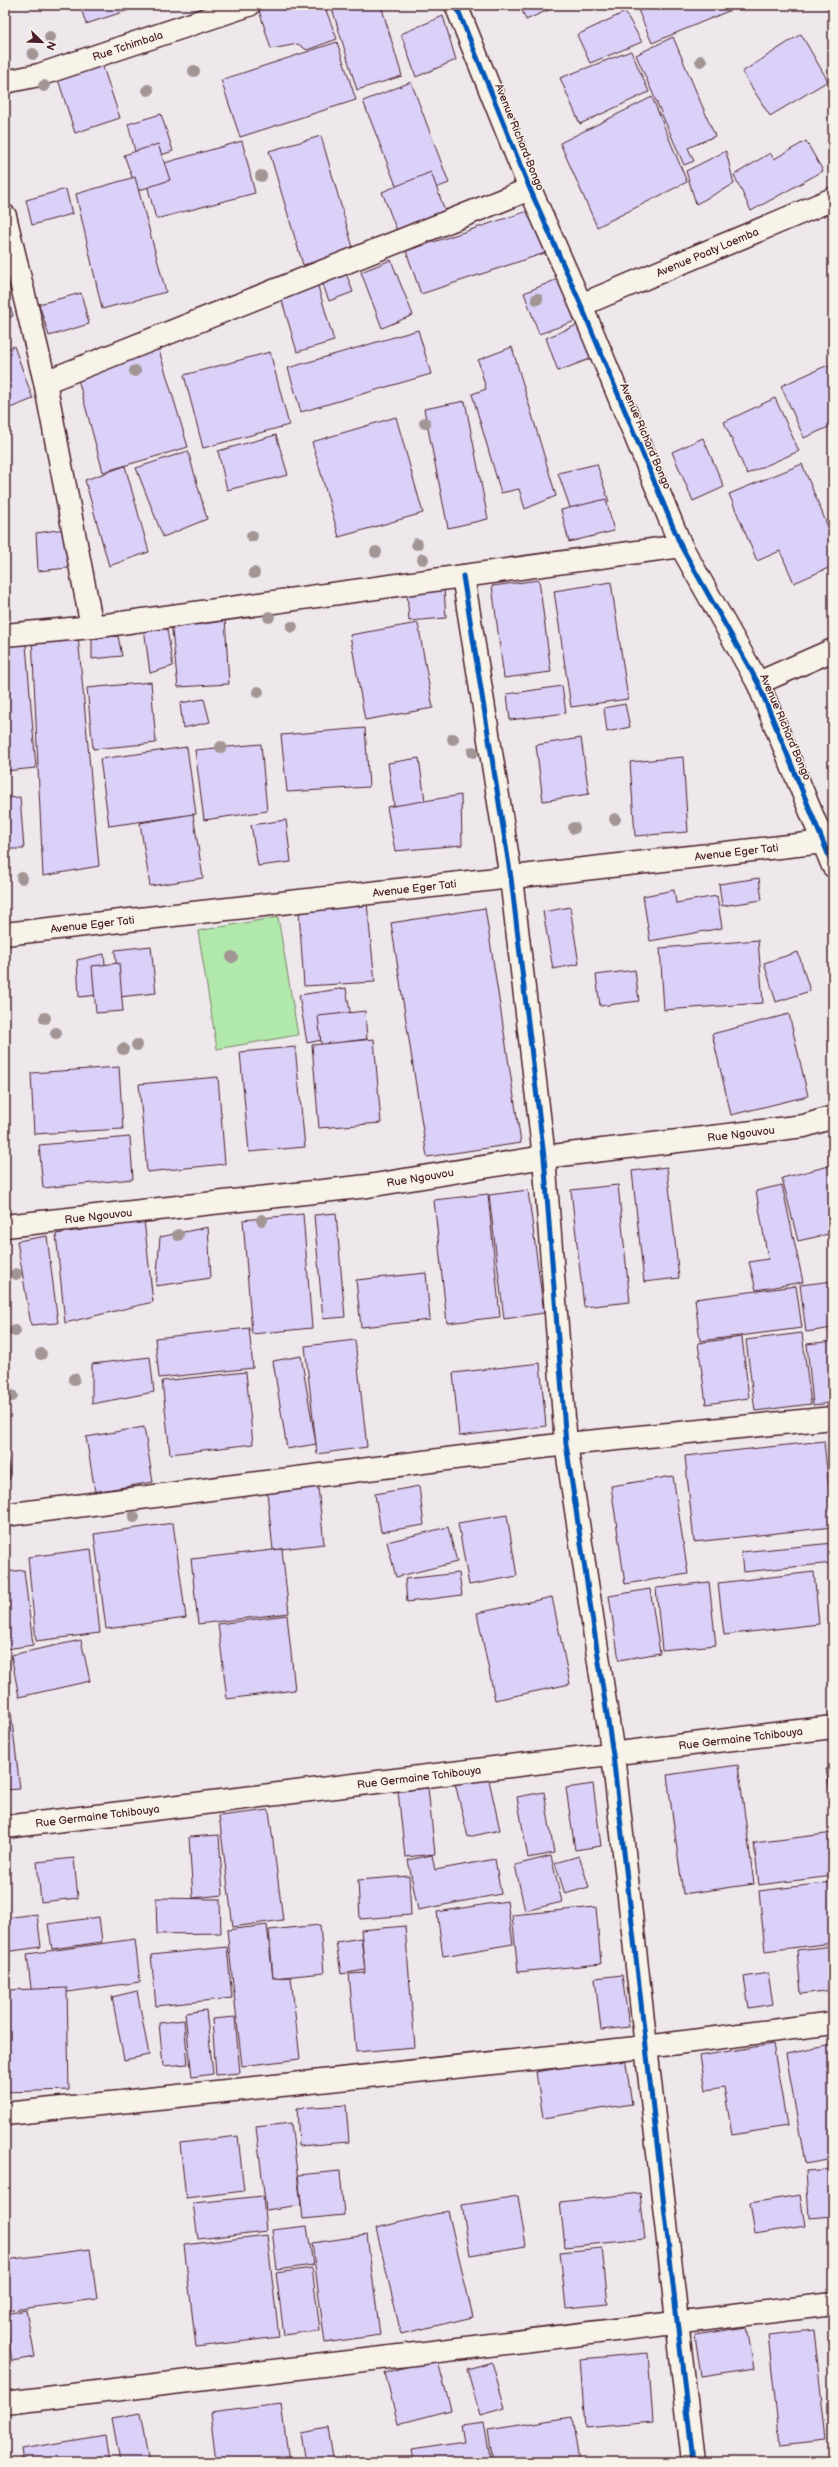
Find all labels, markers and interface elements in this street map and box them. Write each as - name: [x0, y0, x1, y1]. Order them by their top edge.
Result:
- north arrow: [22, 22, 62, 62]
- street label: Rue Tchimbala: [91, 28, 165, 64]
- text: N: [43, 39, 58, 52]
- street label: Avenue Richard Bongo: [492, 82, 547, 193]
- street label: Avenue Poaty Loemba: [654, 225, 761, 280]
- street label: Avenue Richard Bongo: [617, 381, 674, 491]
- street label: Avenue Richard Bongo: [757, 672, 814, 782]
- street label: Avenue Eger Tati: [694, 841, 779, 864]
- street label: Avenue Eger Tati: [372, 877, 457, 900]
- street label: Avenue Eger Tati: [50, 914, 135, 936]
- street label: Rue Ngouvou: [707, 1124, 776, 1144]
- street label: Rue Ngouvou: [386, 1166, 455, 1190]
- street label: Rue Ngouvou: [64, 1206, 133, 1226]
- street label: Rue Germaine Tchibouya: [678, 1725, 804, 1753]
- street label: Rue Germaine Tchibouya: [356, 1764, 482, 1791]
- street label: Rue Germaine Tchibouya: [35, 1802, 160, 1830]

